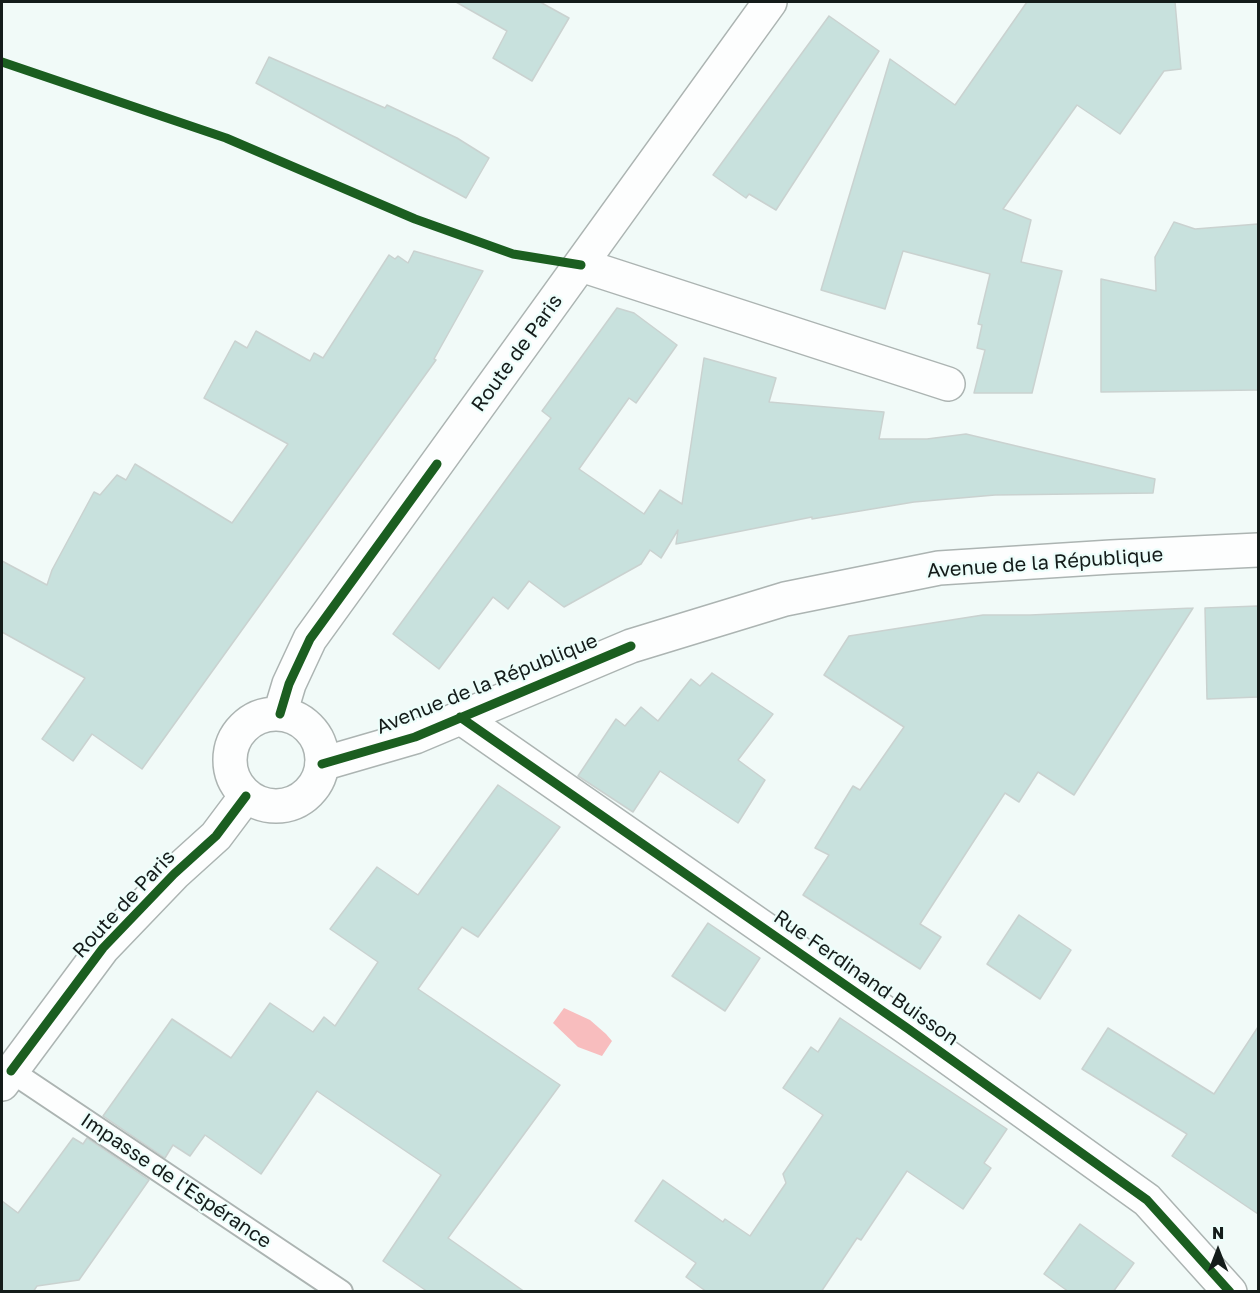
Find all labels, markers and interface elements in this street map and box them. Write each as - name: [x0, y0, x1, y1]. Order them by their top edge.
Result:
- street label: Route de Paris: [466, 290, 568, 416]
- street label: Avenue de la République: [926, 543, 1164, 583]
- street label: Avenue de la République: [373, 629, 601, 739]
- street label: Route de Paris: [68, 845, 180, 963]
- street label: Rue Ferdinand Buisson: [769, 905, 963, 1051]
- street label: Impasse de l'Espérance: [76, 1108, 276, 1254]
- north arrow: [1188, 1221, 1248, 1281]
- text: N: [1212, 1223, 1224, 1243]

